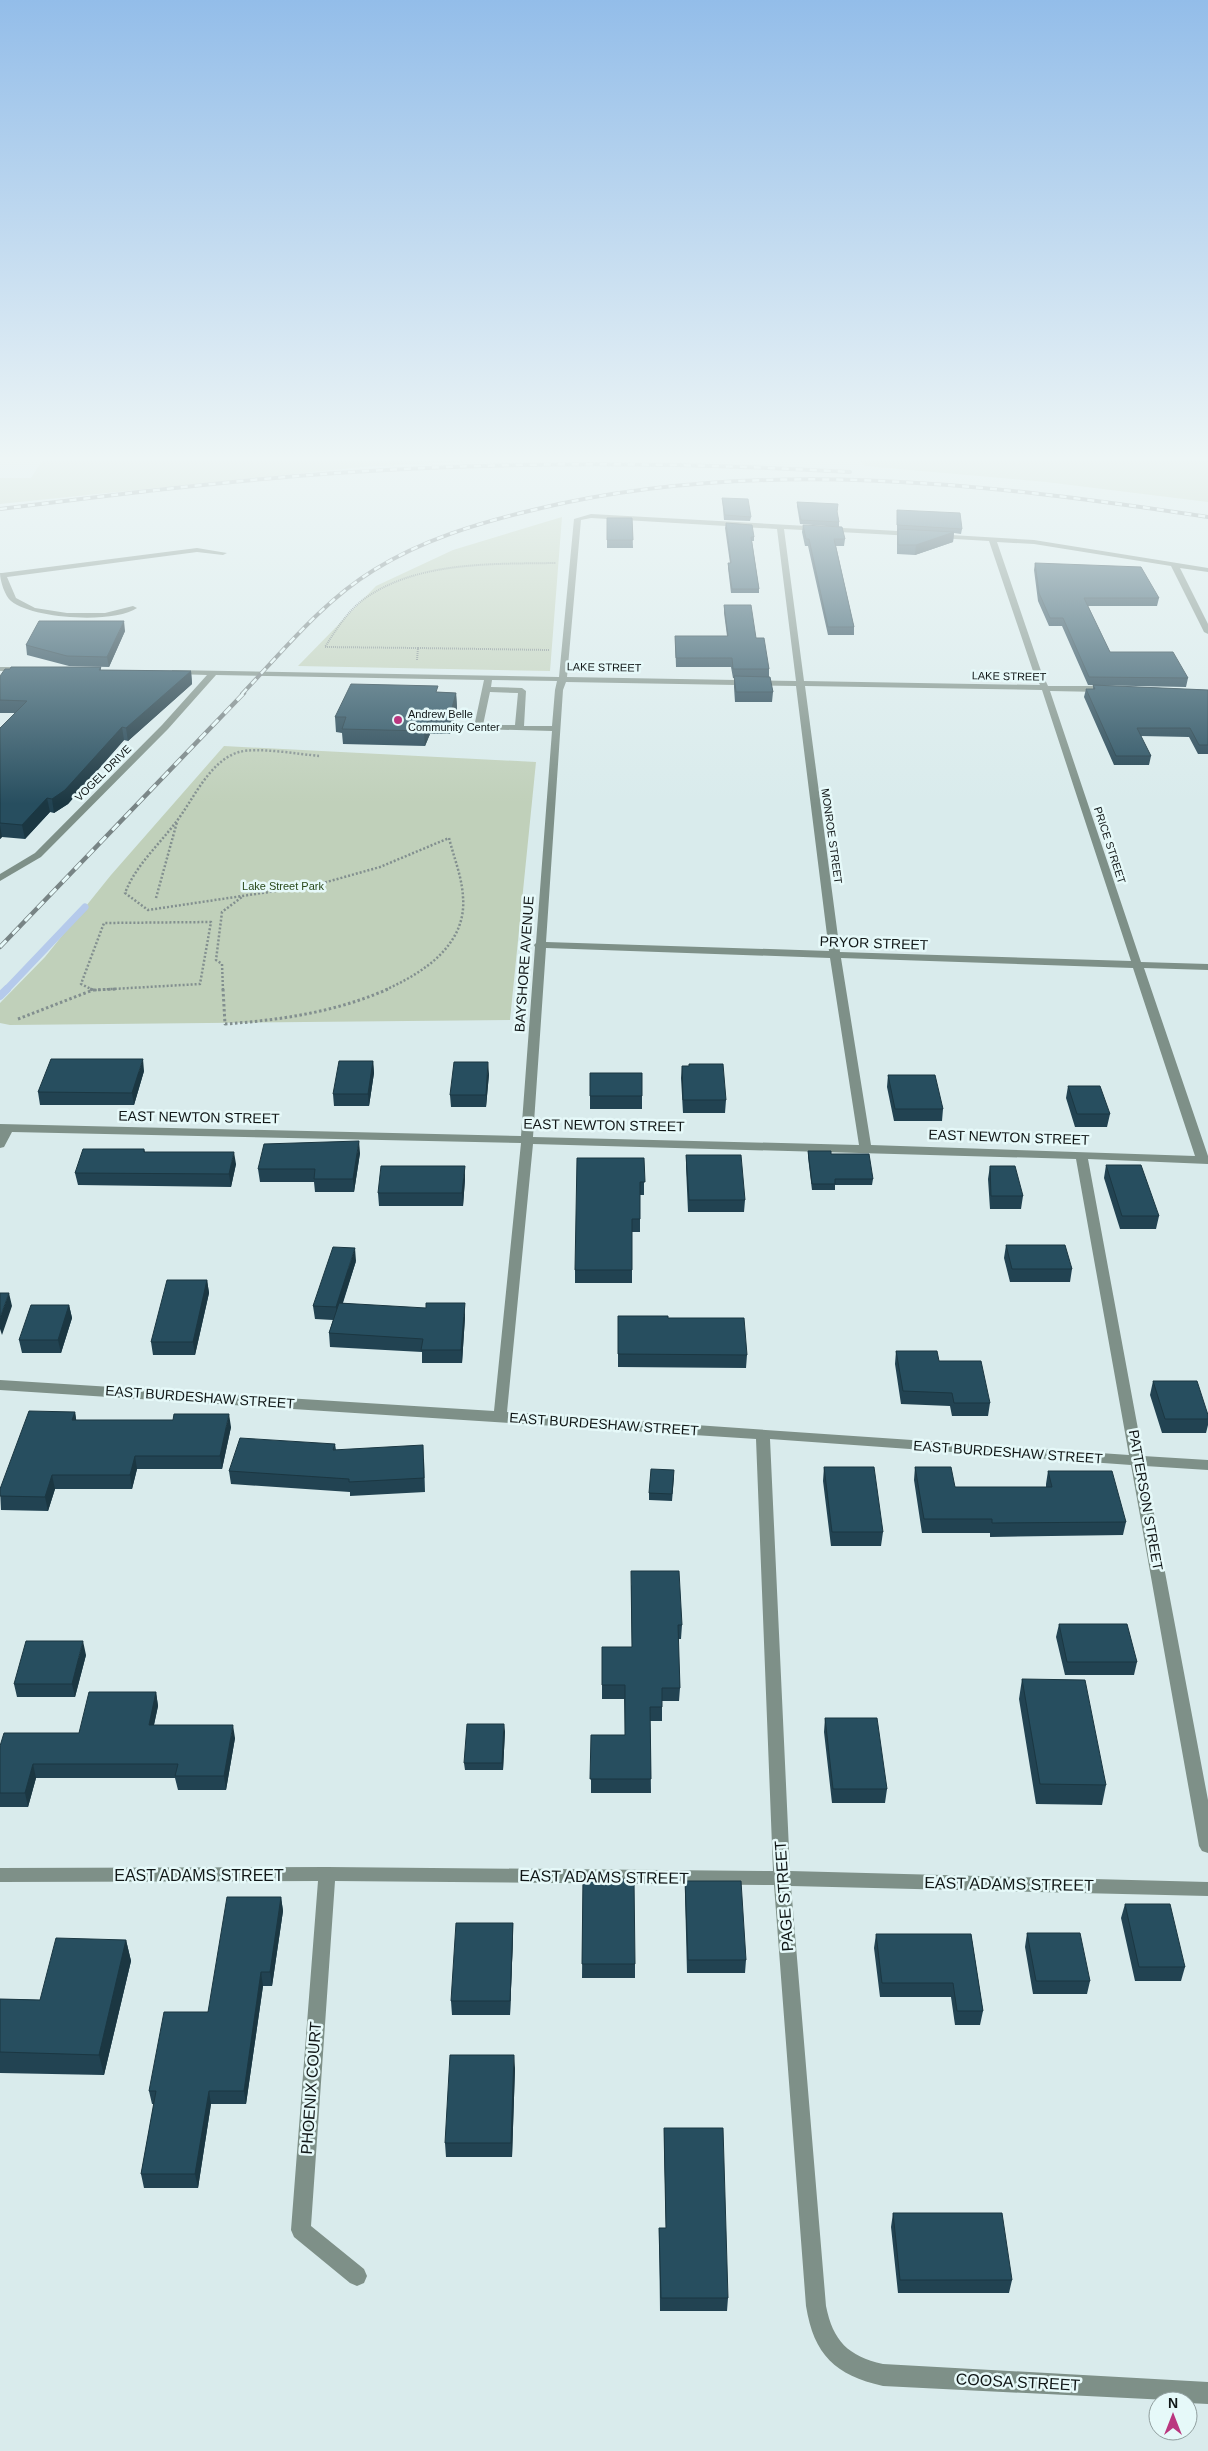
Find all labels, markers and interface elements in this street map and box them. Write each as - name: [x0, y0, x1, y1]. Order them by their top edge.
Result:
- street label: LAKE STREET: [567, 660, 642, 674]
- street label: LAKE STREET: [972, 669, 1047, 683]
- place label: Andrew Belle Community Center: [408, 708, 500, 733]
- marker: Andrew Belle Community Center: [392, 714, 404, 726]
- street label: VOGEL DRIVE: [73, 743, 133, 803]
- street label: MONROE STREET: [819, 788, 845, 885]
- street label: PRICE STREET: [1092, 805, 1128, 885]
- park label: Lake Street Park: [242, 880, 324, 892]
- street label: BAYSHORE AVENUE: [511, 895, 537, 1033]
- street label: PRYOR STREET: [819, 933, 929, 953]
- street label: EAST NEWTON STREET: [118, 1108, 280, 1126]
- street label: EAST NEWTON STREET: [523, 1116, 685, 1134]
- street label: EAST NEWTON STREET: [928, 1126, 1090, 1148]
- street label: EAST BURDESHAW STREET: [105, 1382, 296, 1412]
- street label: EAST BURDESHAW STREET: [509, 1409, 700, 1439]
- street label: PATTERSON STREET: [1126, 1428, 1166, 1572]
- street label: EAST BURDESHAW STREET: [913, 1437, 1104, 1467]
- street label: PAGE STREET: [772, 1840, 796, 1952]
- street label: EAST ADAMS STREET: [114, 1867, 284, 1884]
- street label: EAST ADAMS STREET: [519, 1867, 689, 1887]
- street label: EAST ADAMS STREET: [924, 1874, 1094, 1894]
- street label: PHOENIX COURT: [298, 2021, 324, 2155]
- street label: COOSA STREET: [955, 2370, 1081, 2394]
- north arrow: [1148, 2391, 1198, 2441]
- text: N: [1168, 2395, 1178, 2411]

